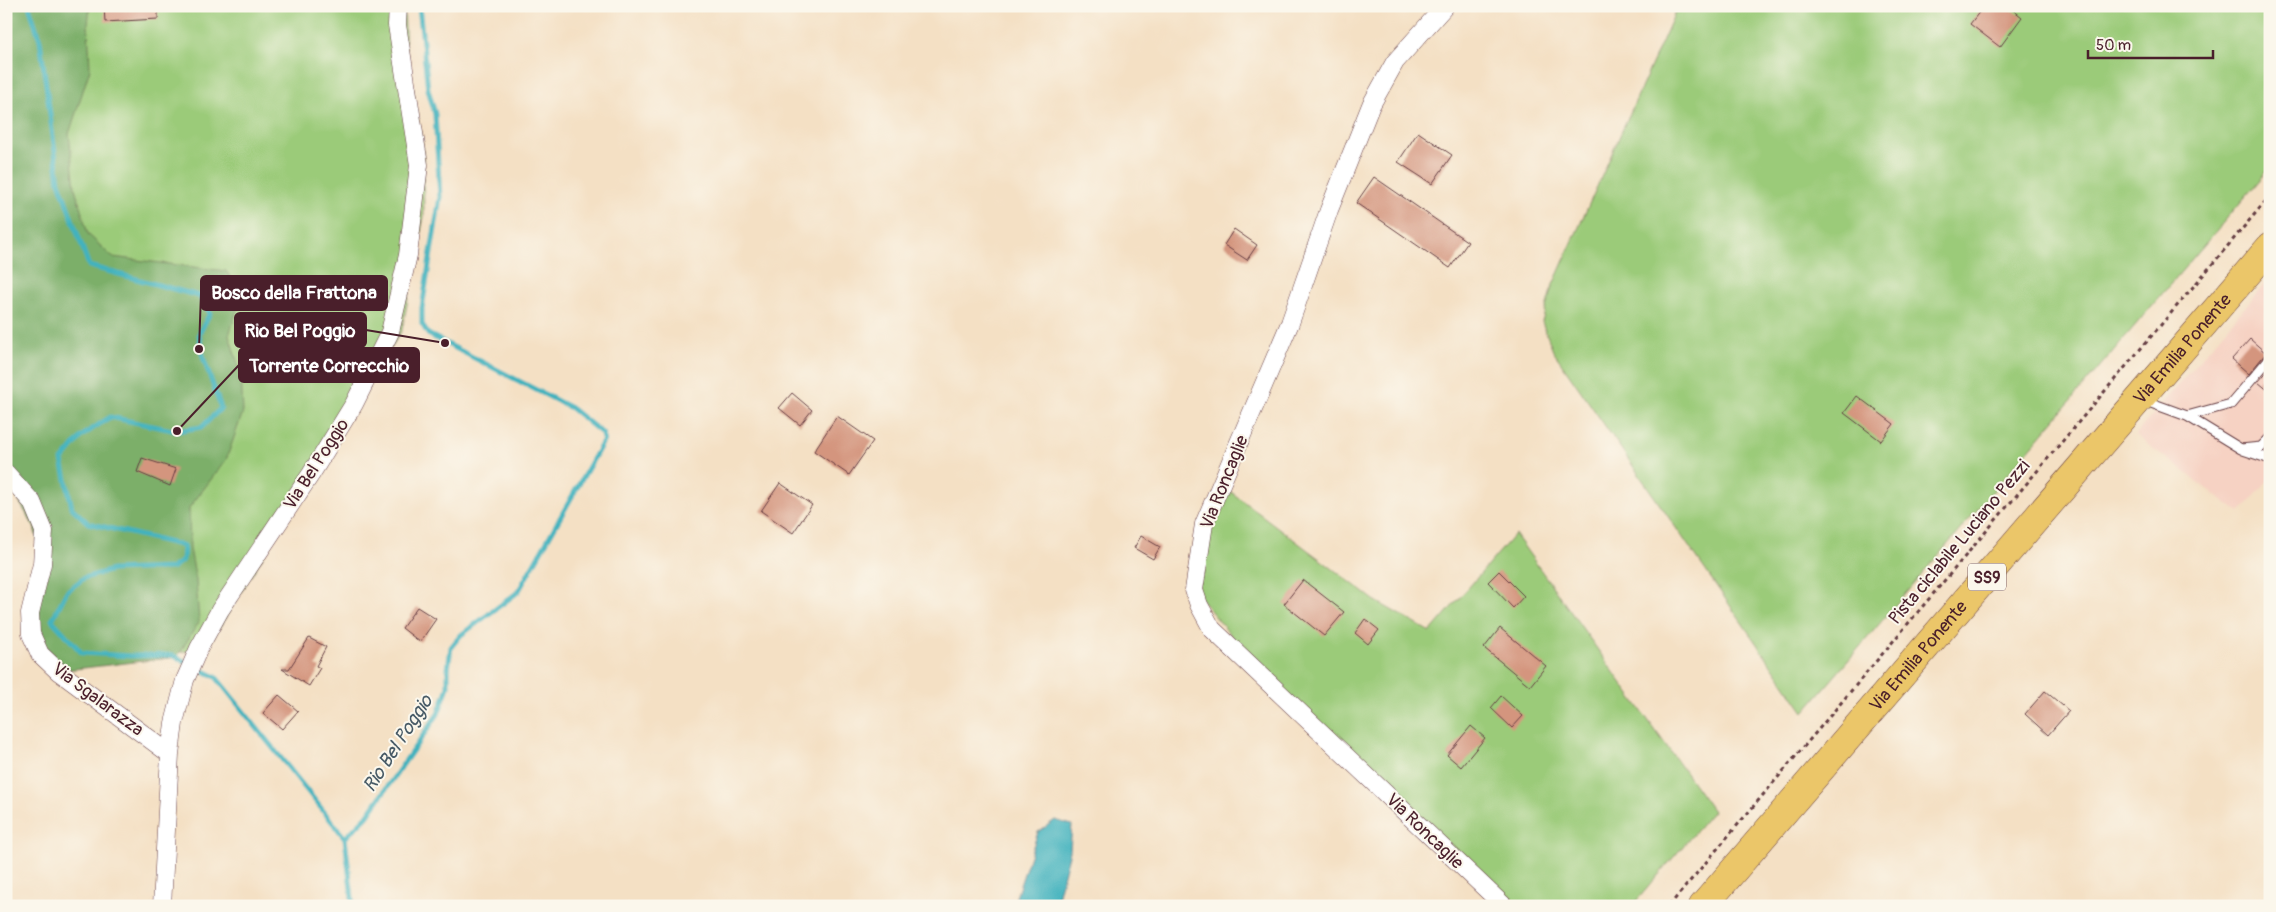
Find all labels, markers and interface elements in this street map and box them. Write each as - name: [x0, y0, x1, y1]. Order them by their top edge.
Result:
- scale bar: [2088, 28, 2214, 60]
- text: 50 m: [2096, 36, 2131, 55]
- callout: Bosco della Frattona: [201, 276, 387, 310]
- text: Bosco della Frattona: [211, 281, 377, 305]
- street label: Via Emilia Ponente: [2129, 289, 2237, 409]
- callout: Rio Bel Poggio: [235, 313, 366, 347]
- text: Rio Bel Poggio: [245, 319, 356, 343]
- callout: Torrente Correcchio: [239, 348, 419, 382]
- text: Torrente Correcchio: [248, 354, 410, 378]
- street label: Via Bel Poggio: [278, 414, 355, 514]
- street label: Via Roncaglie: [1195, 432, 1254, 533]
- street label: Pista ciclabile Luciano Pezzi: [1884, 455, 2035, 629]
- road number: SS9: [1968, 564, 2006, 590]
- street label: Via Emilia Ponente: [1865, 596, 1973, 716]
- street label: Via Sgalarazza: [47, 657, 148, 741]
- water label: Rio Bel Poggio: [358, 689, 439, 797]
- street label: Via Roncaglie: [1381, 789, 1468, 874]

